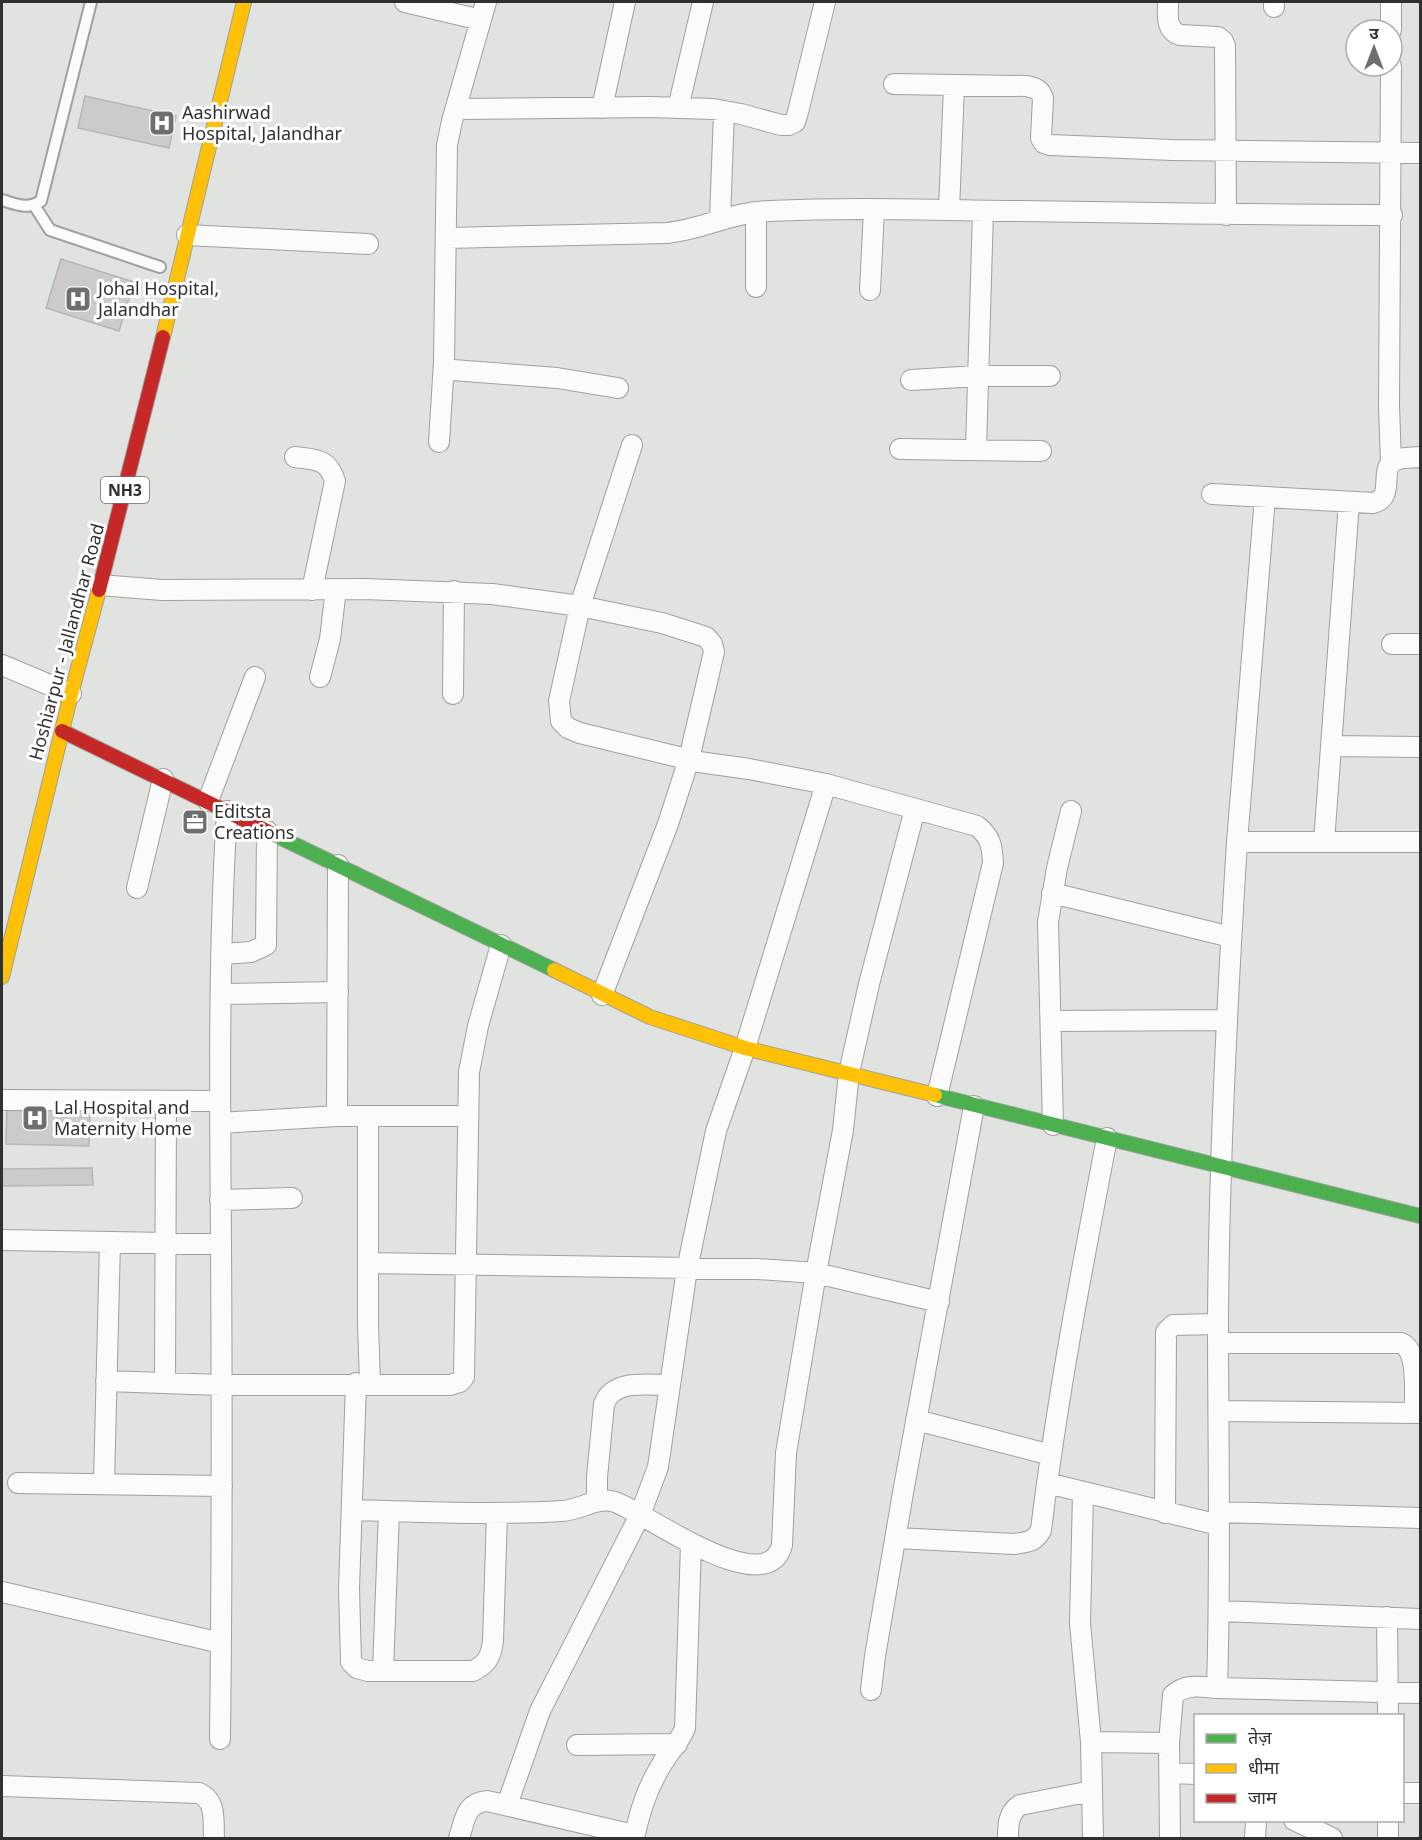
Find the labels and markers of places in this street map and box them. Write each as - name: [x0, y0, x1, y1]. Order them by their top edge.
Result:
- place label: Aashirwad Hospital, Jalandhar: [182, 103, 342, 147]
- hospital icon: Aashirwad Hospital, Jalandhar: [147, 108, 177, 138]
- place label: Johal Hospital, Jalandhar: [96, 279, 219, 323]
- hospital icon: Johal Hospital, Jalandhar: [63, 284, 93, 314]
- place label: Editsta Creations: [214, 802, 294, 846]
- office icon: Editsta Creations: [180, 807, 210, 837]
- place label: Lal Hospital and Maternity Home: [54, 1098, 192, 1142]
- hospital icon: Lal Hospital and Maternity Home: [20, 1103, 50, 1133]

